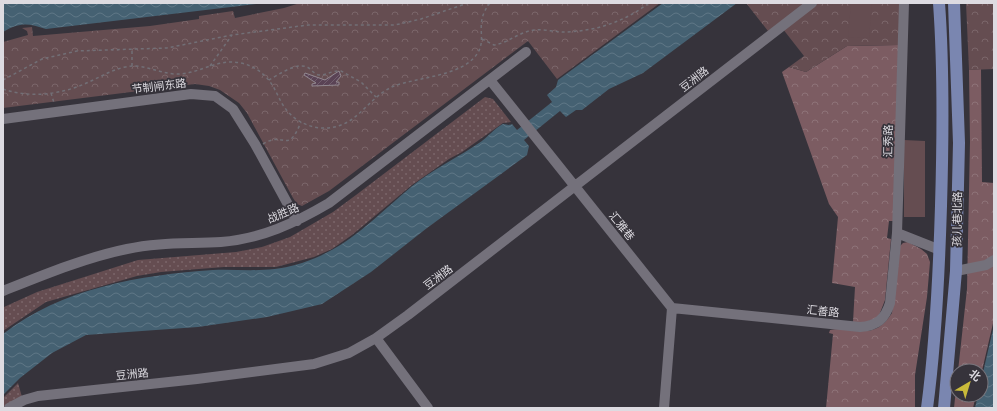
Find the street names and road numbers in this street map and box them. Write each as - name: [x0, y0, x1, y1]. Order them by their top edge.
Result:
- street label: 豆洲路: [677, 64, 711, 94]
- street label: 节制闸东路: [131, 77, 187, 95]
- street label: 汇秀路: [882, 124, 894, 158]
- street label: 孩儿巷北路: [951, 191, 963, 247]
- street label: 战胜路: [265, 201, 301, 225]
- street label: 汇雅巷: [607, 209, 637, 243]
- street label: 豆洲路: [421, 262, 455, 292]
- street label: 汇善路: [806, 303, 840, 319]
- street label: 豆洲路: [115, 366, 149, 382]

